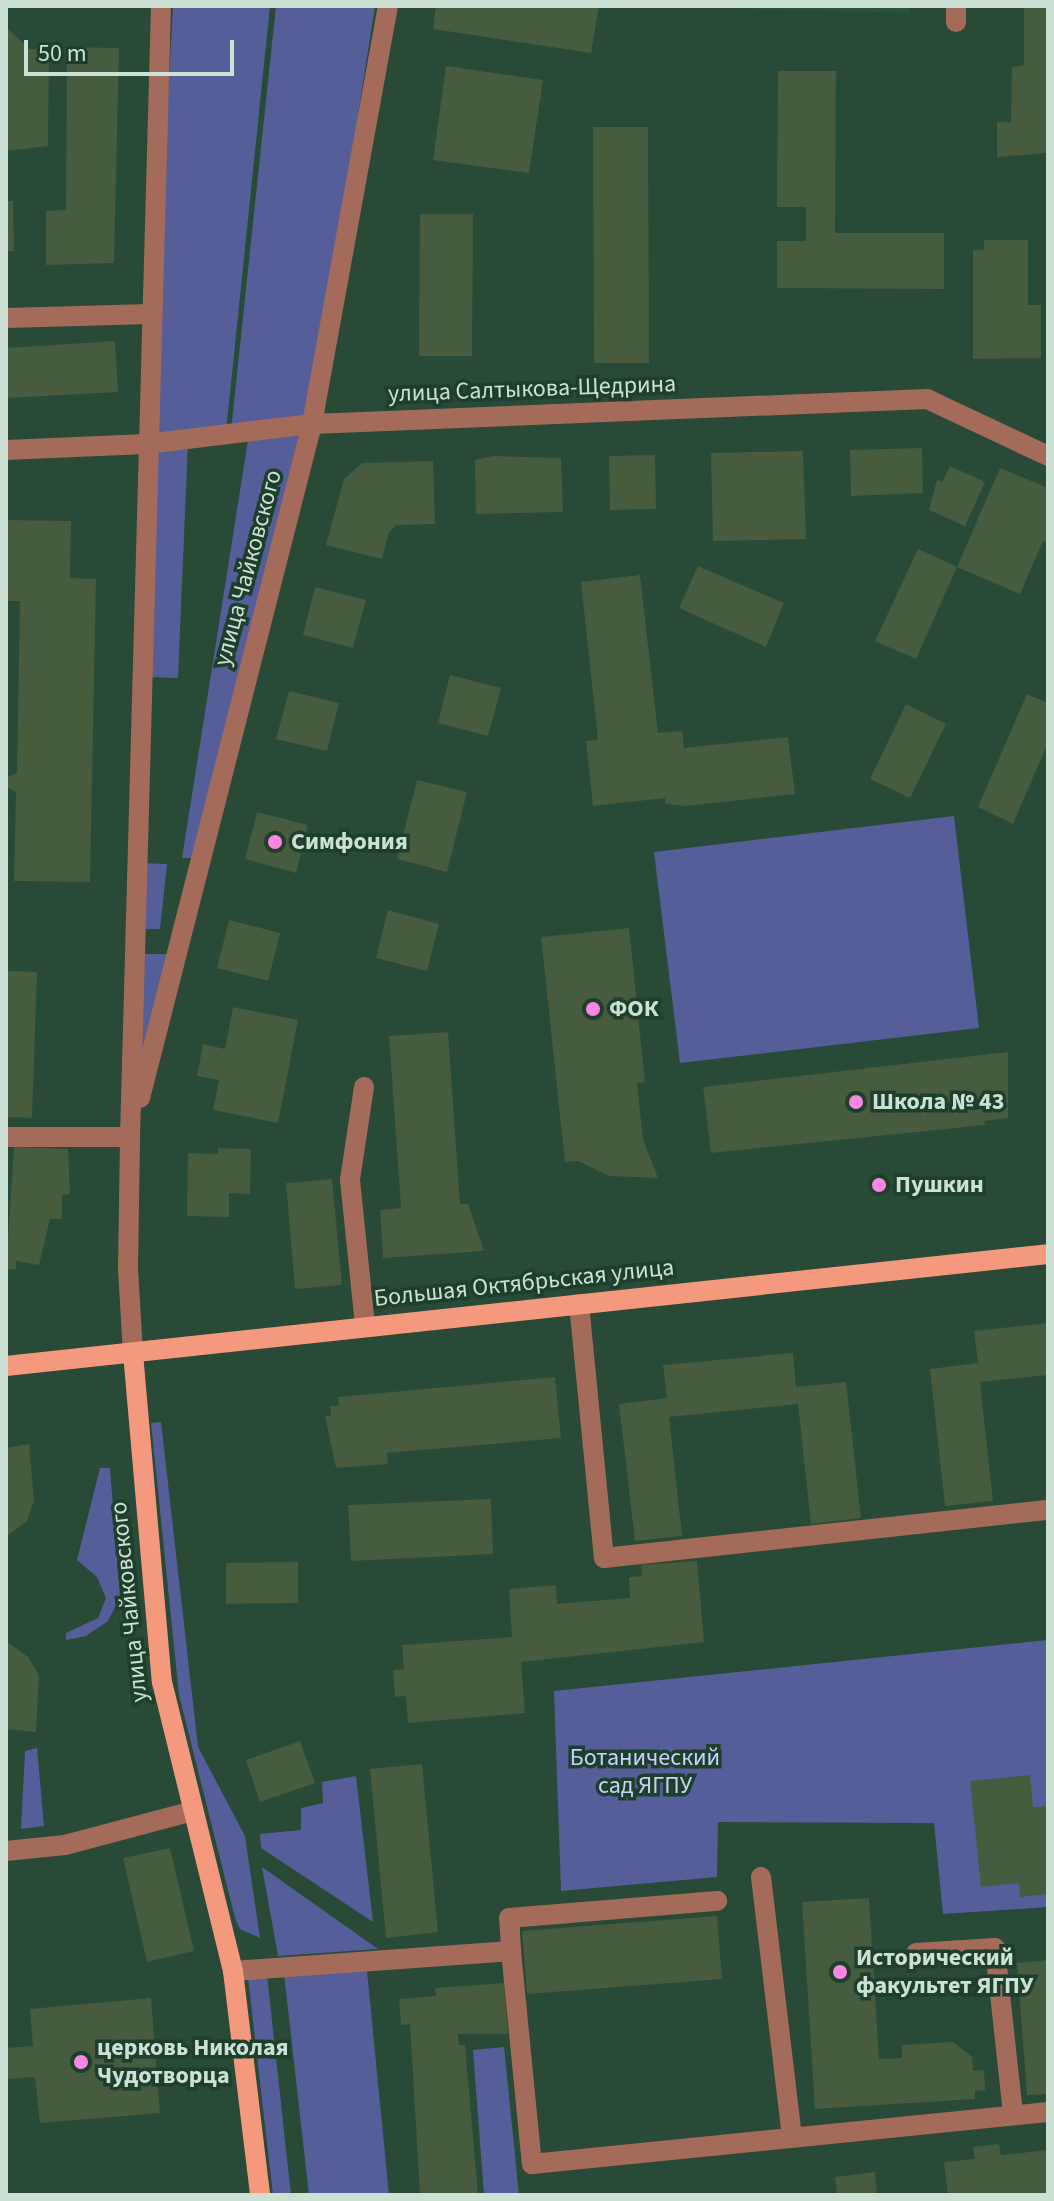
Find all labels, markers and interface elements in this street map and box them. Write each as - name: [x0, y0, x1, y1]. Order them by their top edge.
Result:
- scale bar: [28, 24, 238, 74]
- text: 50 m: [38, 36, 87, 71]
- street label: улица Салтыкова-Щедрина: [387, 370, 677, 408]
- street label: улица Чайковского: [208, 467, 288, 669]
- place label: Симфония: [291, 828, 408, 856]
- marker: Симфония: [266, 833, 284, 851]
- place label: ФОК: [609, 995, 658, 1023]
- marker: ФОК: [584, 1000, 602, 1018]
- place label: Школа № 43: [872, 1088, 1004, 1116]
- marker: Школа № 43: [847, 1093, 865, 1111]
- place label: Пушкин: [895, 1171, 984, 1199]
- marker: Пушкин: [870, 1176, 888, 1194]
- street label: Большая Октябрьская улица: [373, 1253, 675, 1313]
- street label: улица Чайковского: [104, 1500, 154, 1704]
- park label: Ботанический сад ЯГПУ: [570, 1744, 720, 1800]
- place label: Исторический факультет ЯГПУ: [856, 1944, 1033, 2000]
- marker: Исторический факультет ЯГПУ: [831, 1963, 849, 1981]
- place label: церковь Николая Чудотворца: [97, 2034, 289, 2090]
- marker: церковь Николая Чудотворца: [72, 2053, 90, 2071]

